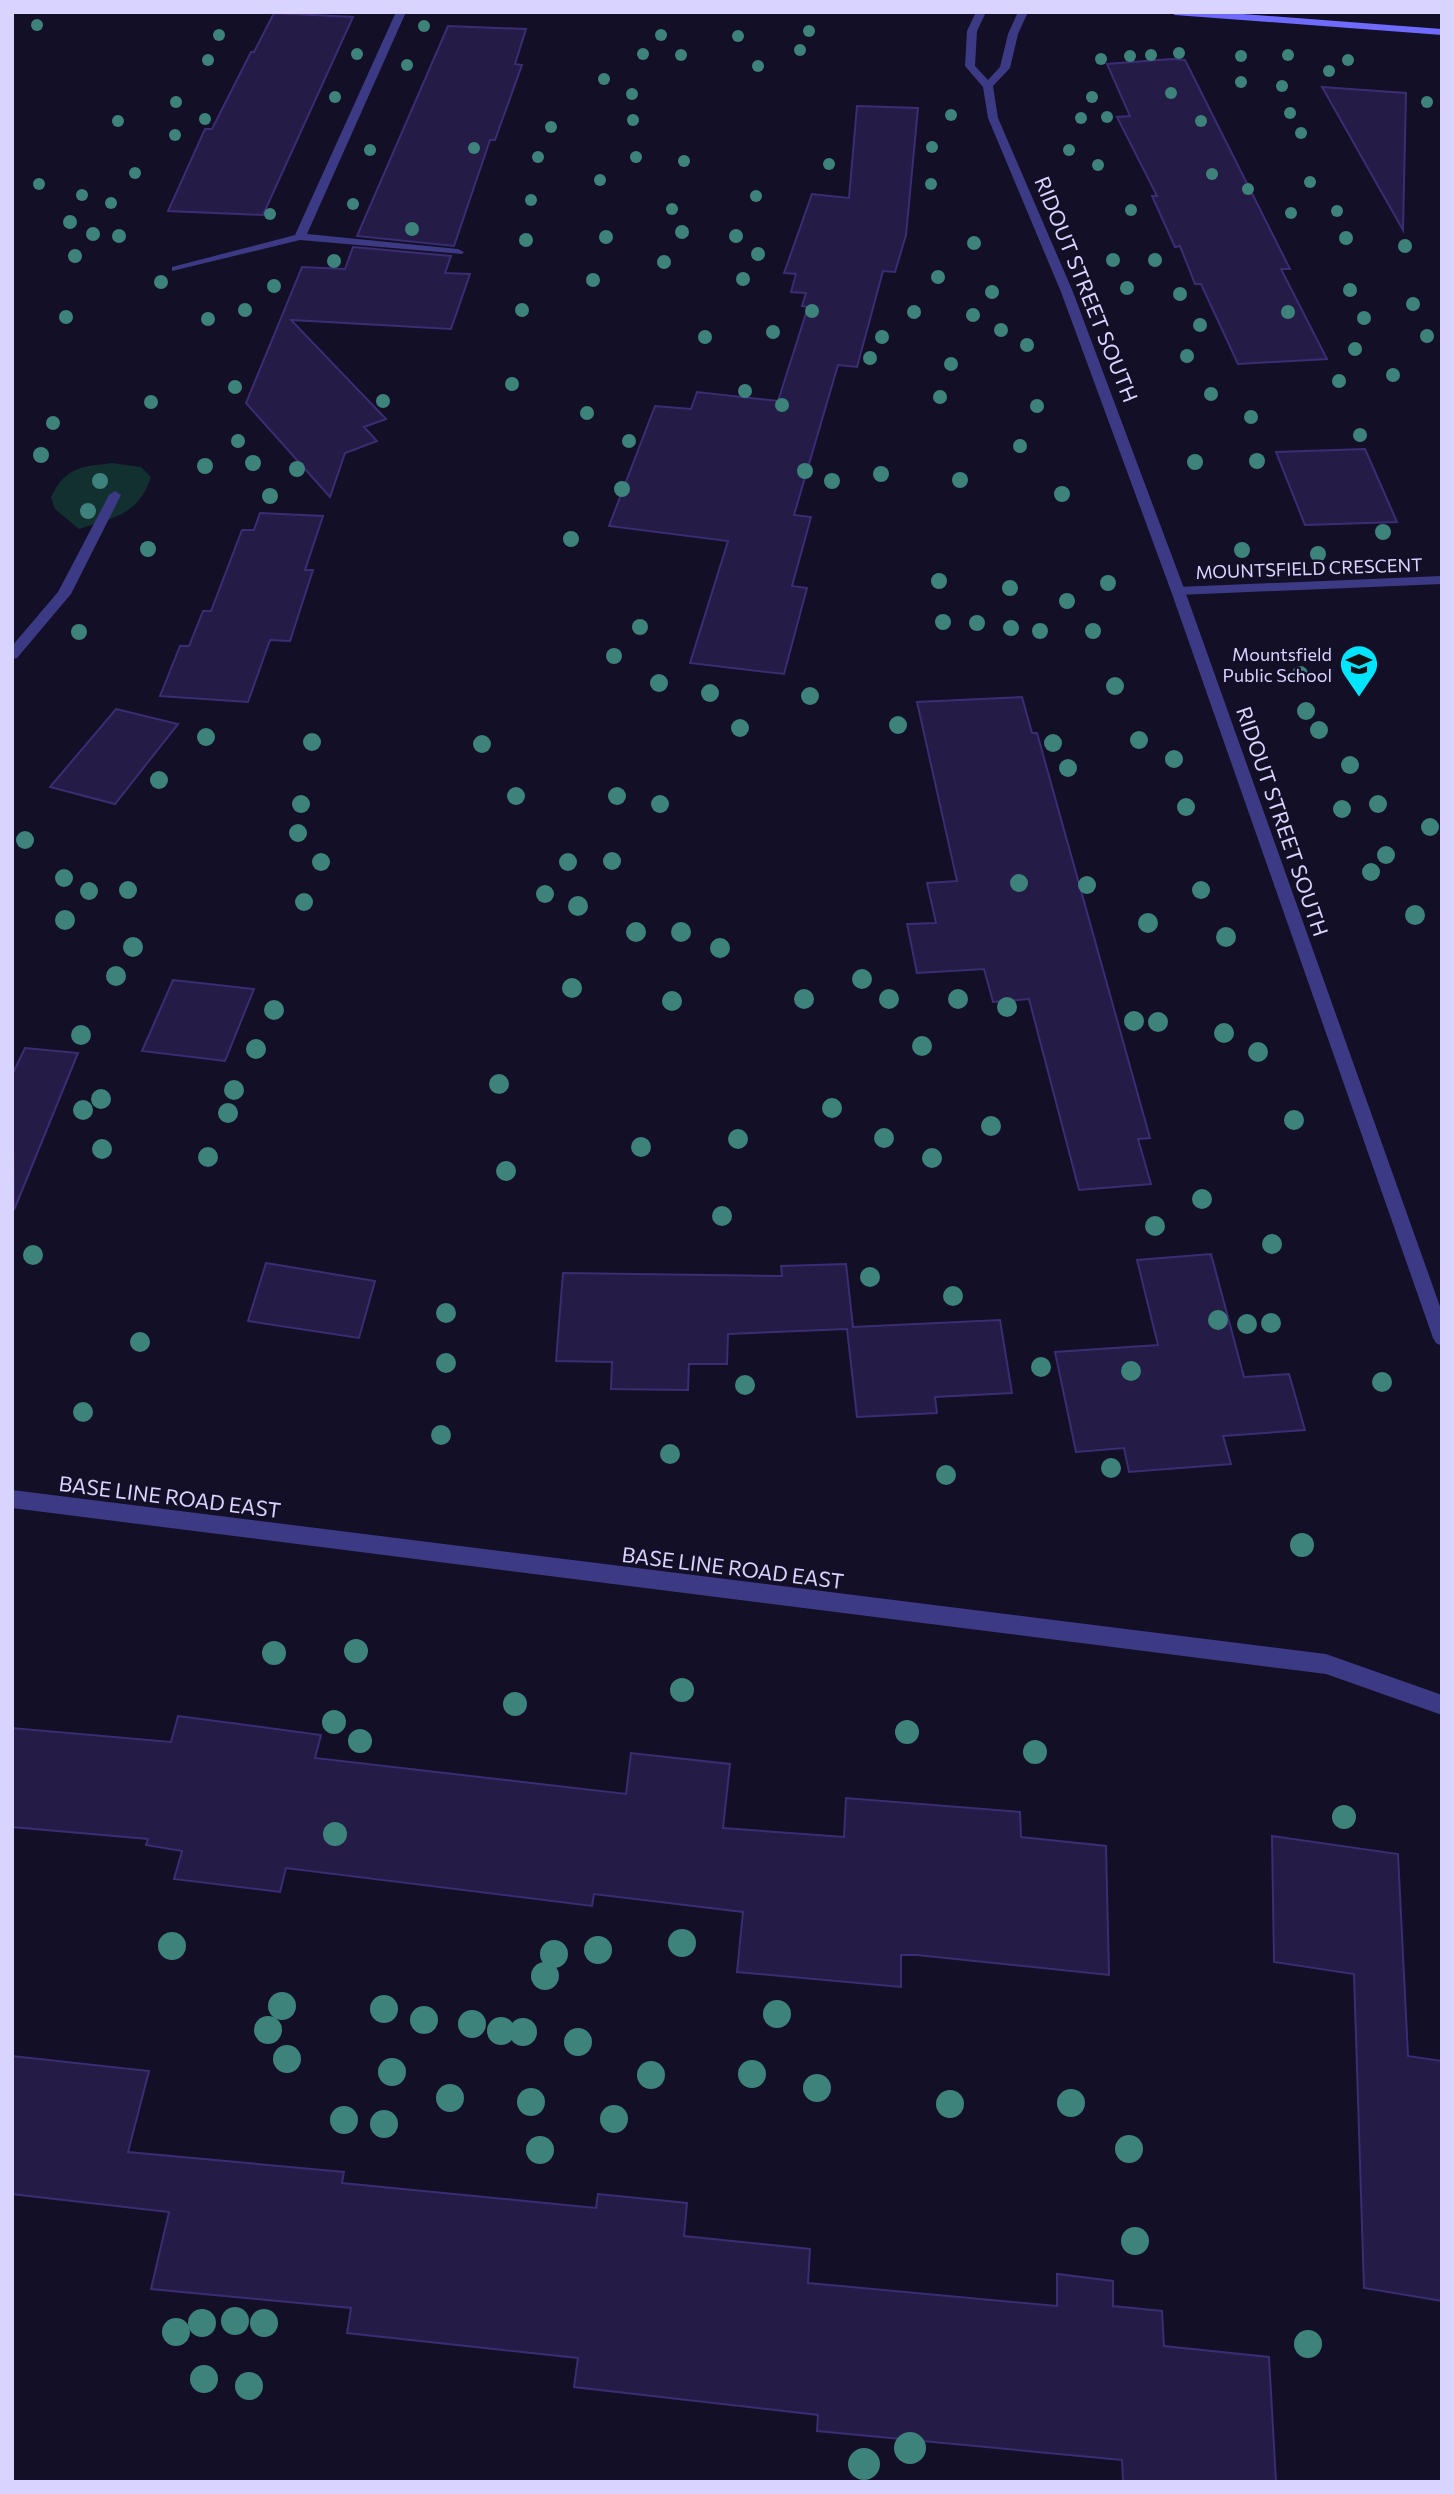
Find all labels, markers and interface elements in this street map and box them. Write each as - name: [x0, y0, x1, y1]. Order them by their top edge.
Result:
- street label: RIDOUT STREET SOUTH: [1030, 172, 1144, 406]
- street label: MOUNTSFIELD CRESCENT: [1195, 553, 1423, 583]
- place label: Mountsfield Public School: [1223, 643, 1332, 686]
- school or university icon: Mountsfield Public School: [1338, 643, 1380, 698]
- street label: RIDOUT STREET SOUTH: [1232, 703, 1334, 939]
- street label: BASE LINE ROAD EAST: [57, 1470, 283, 1522]
- street label: BASE LINE ROAD EAST: [620, 1541, 846, 1593]

